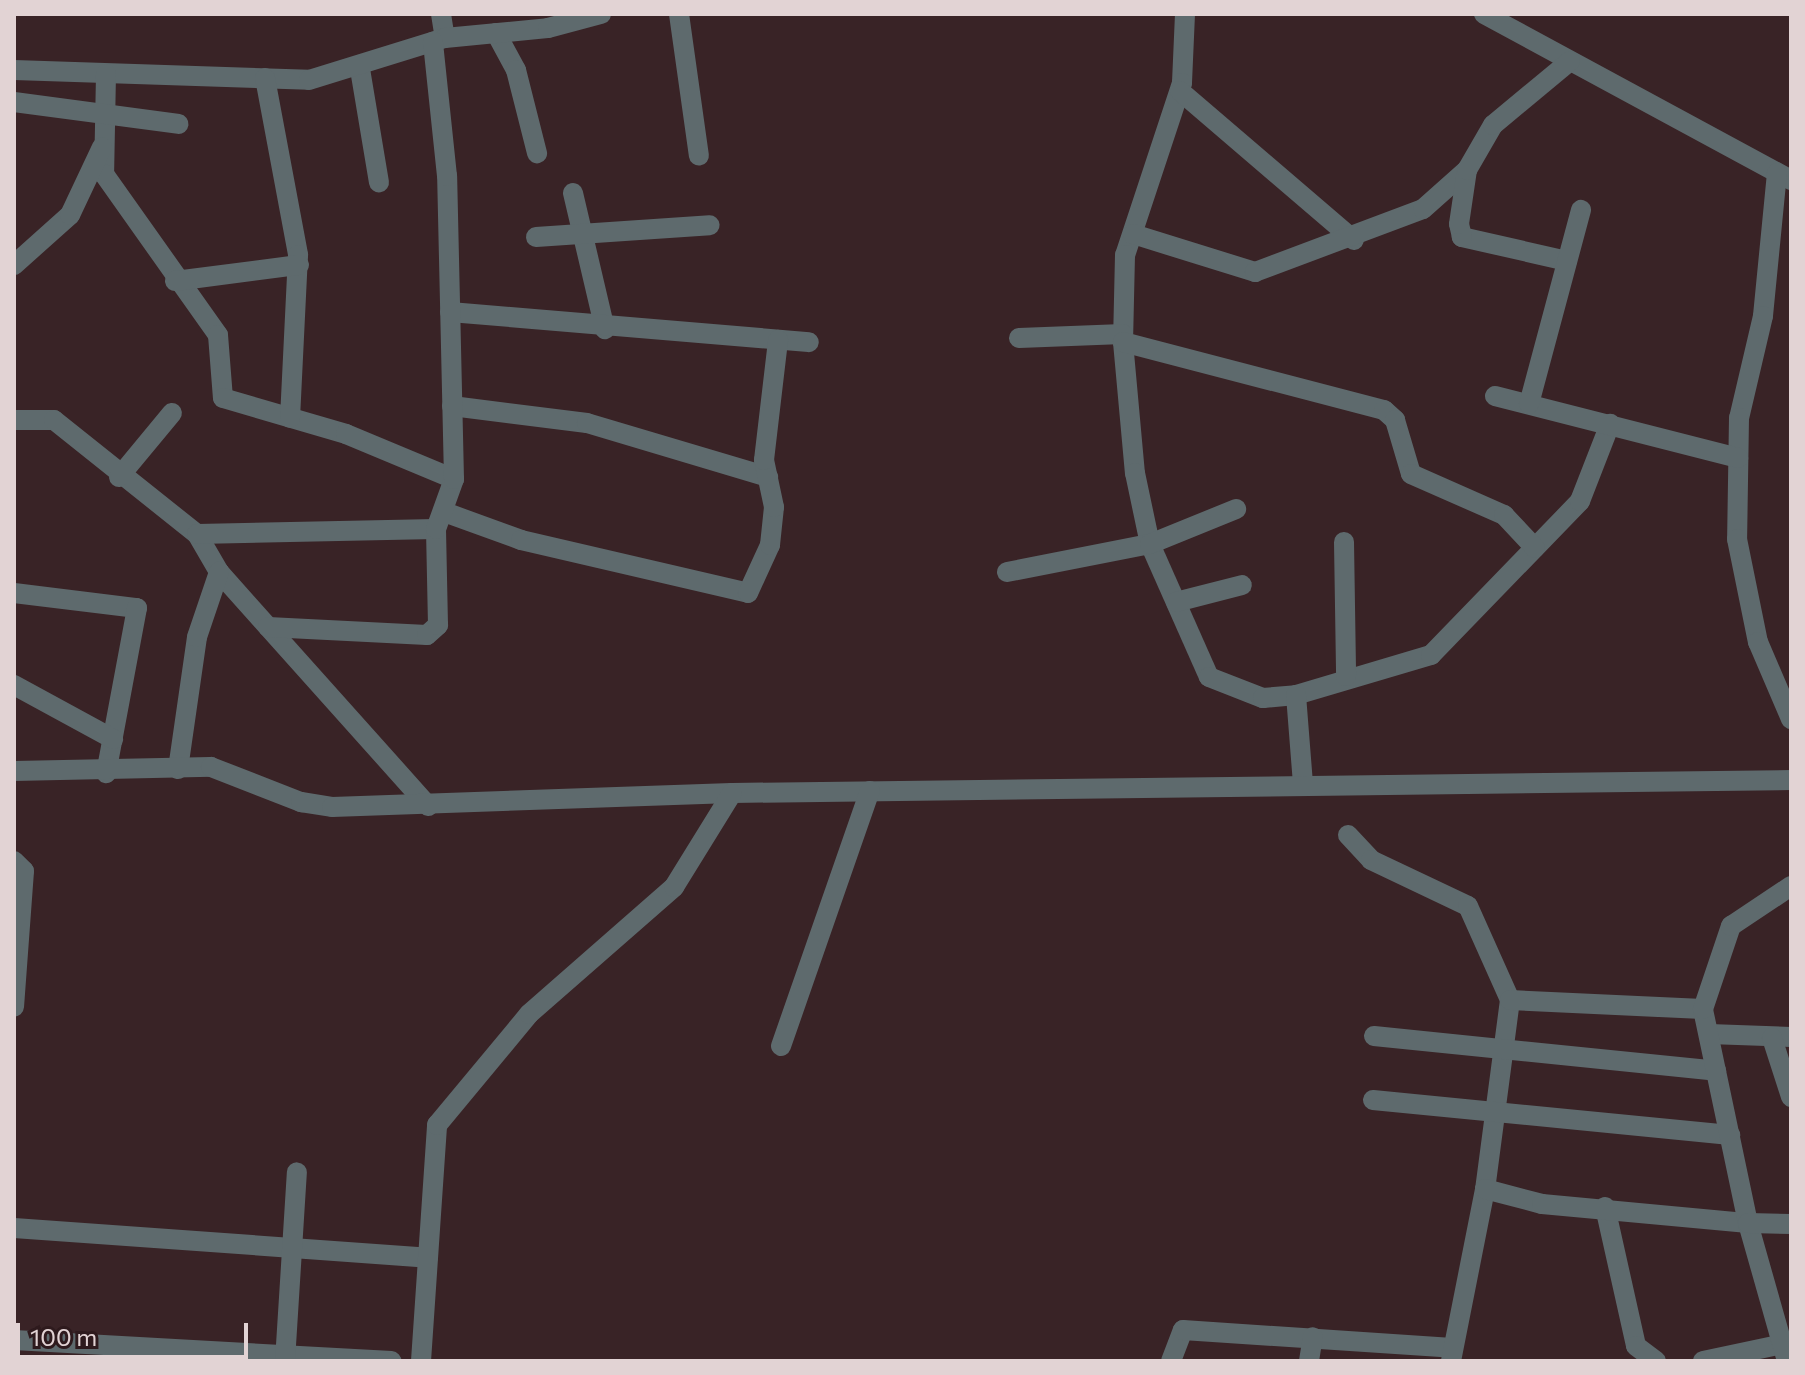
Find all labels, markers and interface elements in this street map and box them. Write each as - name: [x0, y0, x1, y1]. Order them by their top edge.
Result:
- scale bar: [20, 1307, 252, 1357]
- text: 100 m: [30, 1322, 97, 1351]

